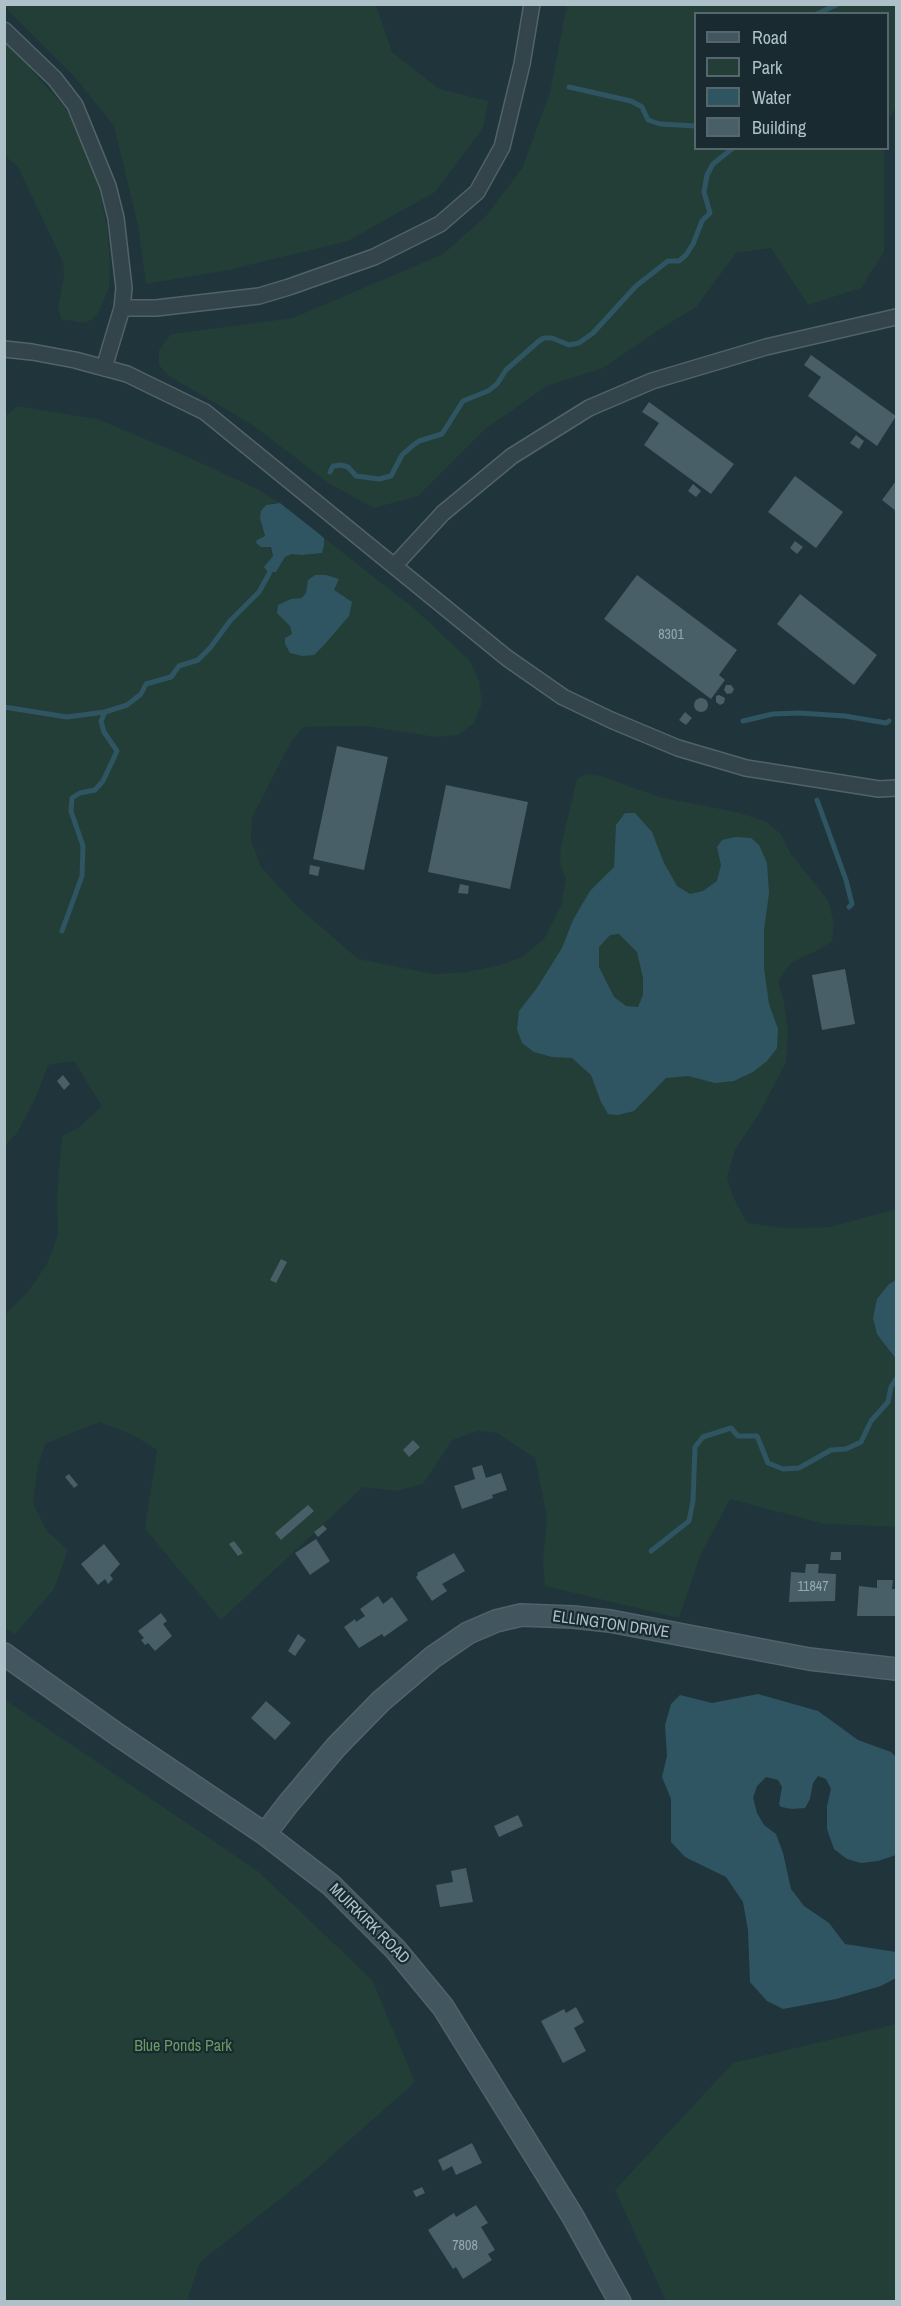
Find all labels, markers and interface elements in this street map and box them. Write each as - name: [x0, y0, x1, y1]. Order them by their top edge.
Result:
- legend: [694, 12, 889, 150]
- text: Road: [752, 25, 787, 50]
- text: Park: [752, 55, 782, 80]
- text: Water: [752, 85, 791, 110]
- text: Building: [752, 115, 806, 140]
- house number: 8301: [658, 627, 684, 643]
- house number: 11847: [797, 1579, 829, 1595]
- street label: ELLINGTON DRIVE: [551, 1607, 671, 1643]
- street label: MUIRKIRK ROAD: [325, 1880, 413, 1968]
- park label: Blue Ponds Park: [134, 2037, 232, 2057]
- house number: 7808: [452, 2238, 478, 2254]

